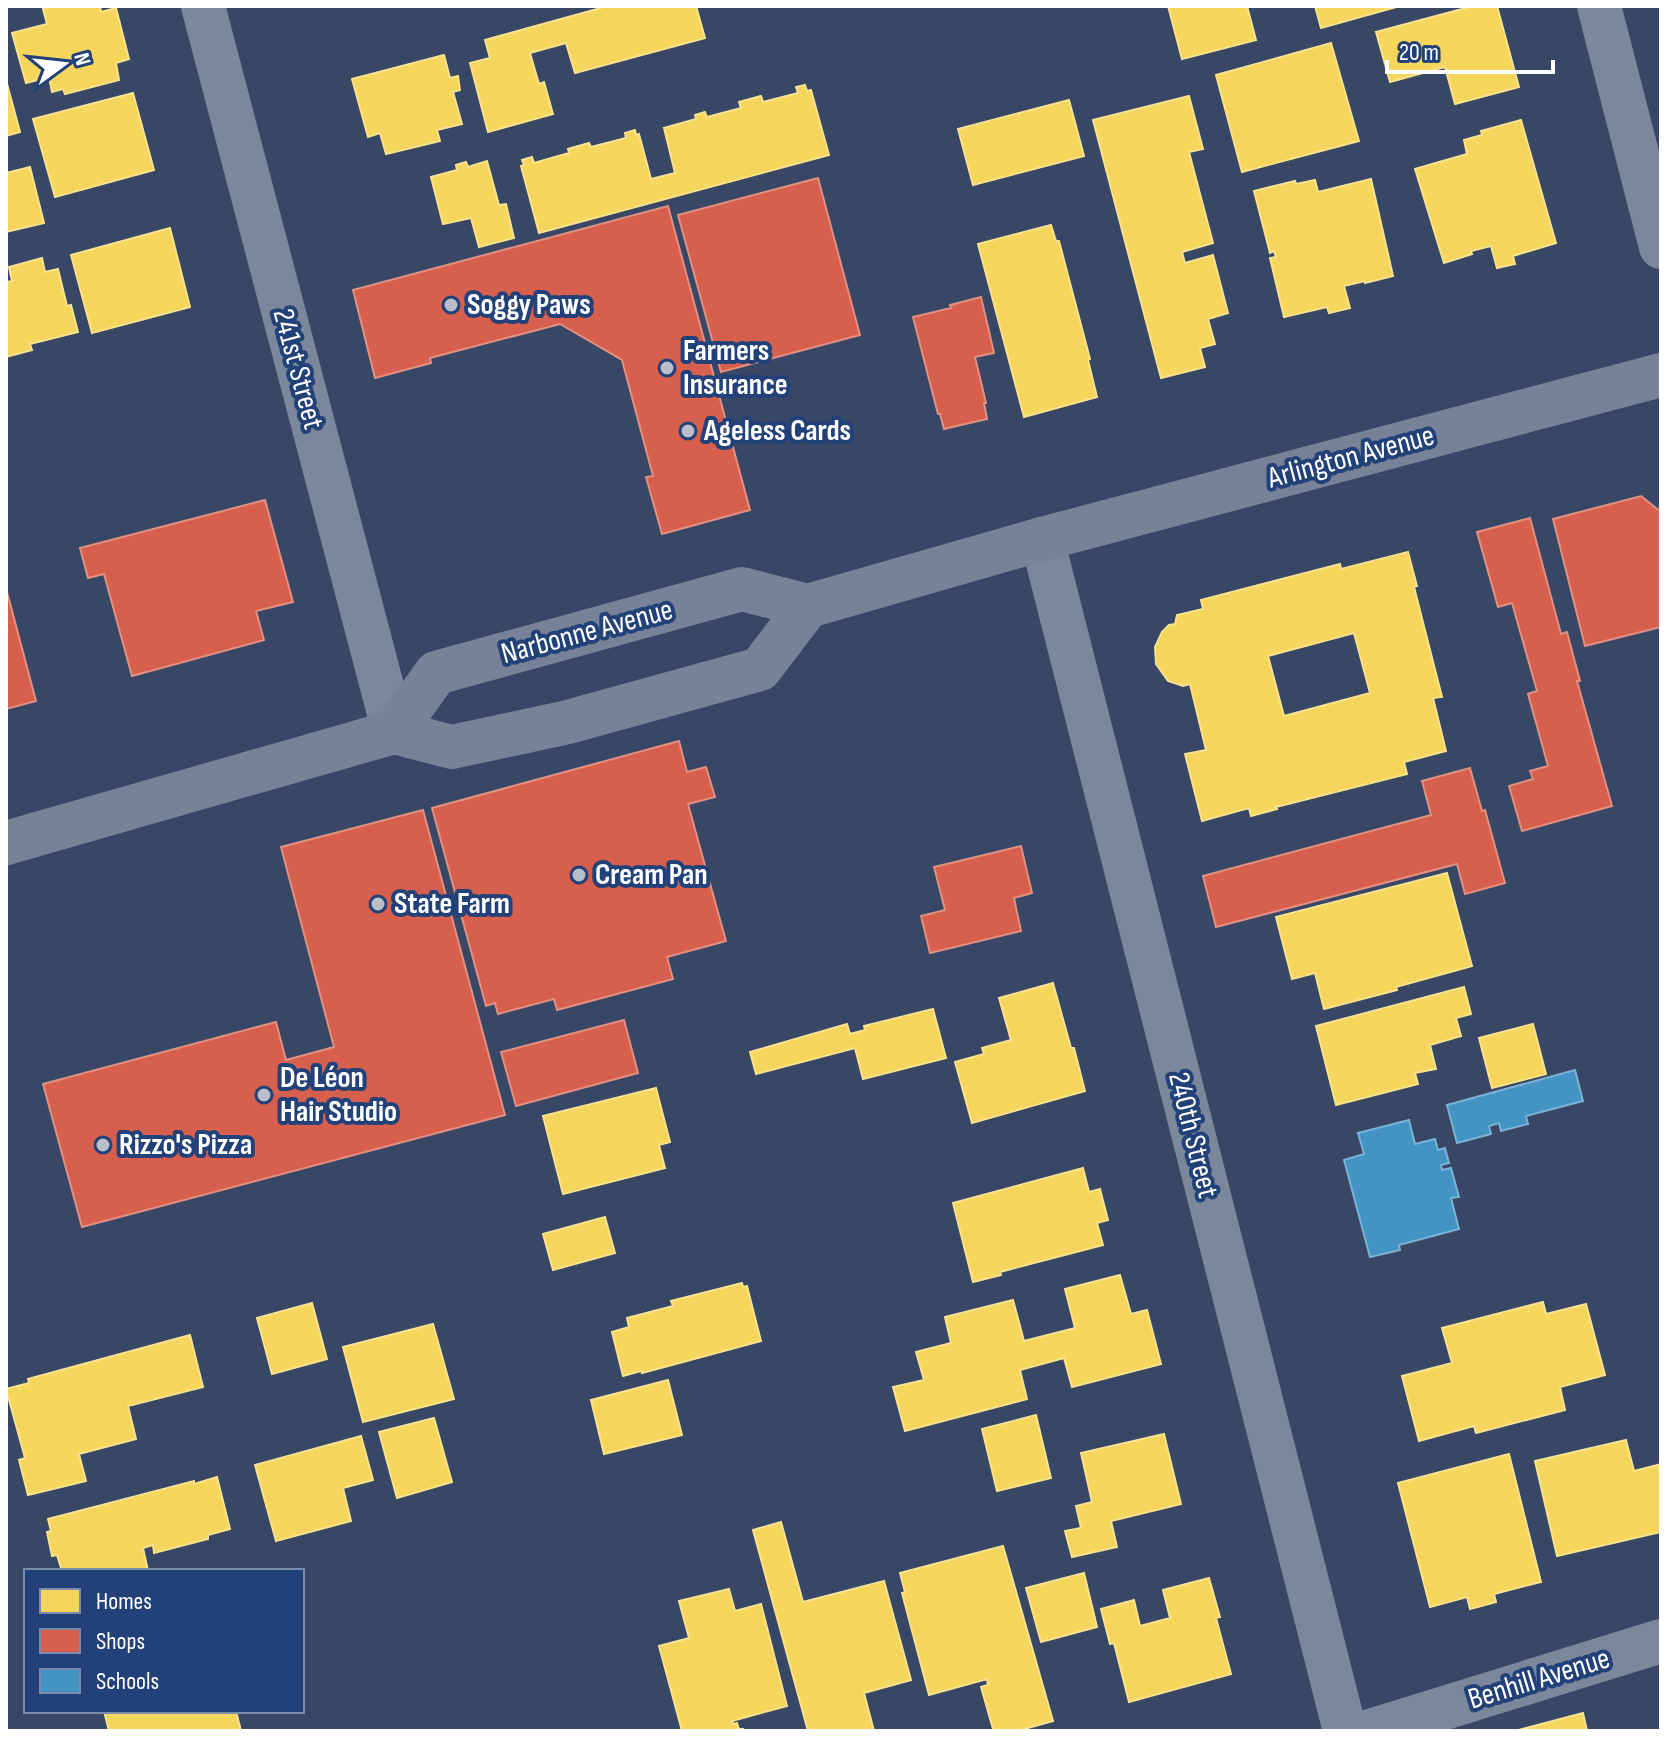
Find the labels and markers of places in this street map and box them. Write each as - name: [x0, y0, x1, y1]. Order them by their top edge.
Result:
- place label: Soggy Paws: [467, 287, 591, 323]
- marker: Soggy Paws: [442, 296, 460, 314]
- place label: Farmers Insurance: [683, 333, 788, 403]
- marker: Farmers Insurance: [658, 359, 676, 377]
- place label: Ageless Cards: [703, 413, 851, 449]
- marker: Ageless Cards: [679, 422, 697, 440]
- place label: Cream Pan: [595, 857, 708, 893]
- marker: Cream Pan: [570, 866, 588, 884]
- place label: State Farm: [394, 886, 510, 922]
- marker: State Farm: [369, 895, 387, 913]
- place label: De Léon Hair Studio: [280, 1060, 397, 1130]
- marker: De Léon Hair Studio: [255, 1086, 273, 1104]
- place label: Rizzo's Pizza: [119, 1127, 252, 1163]
- marker: Rizzo's Pizza: [94, 1136, 112, 1154]

